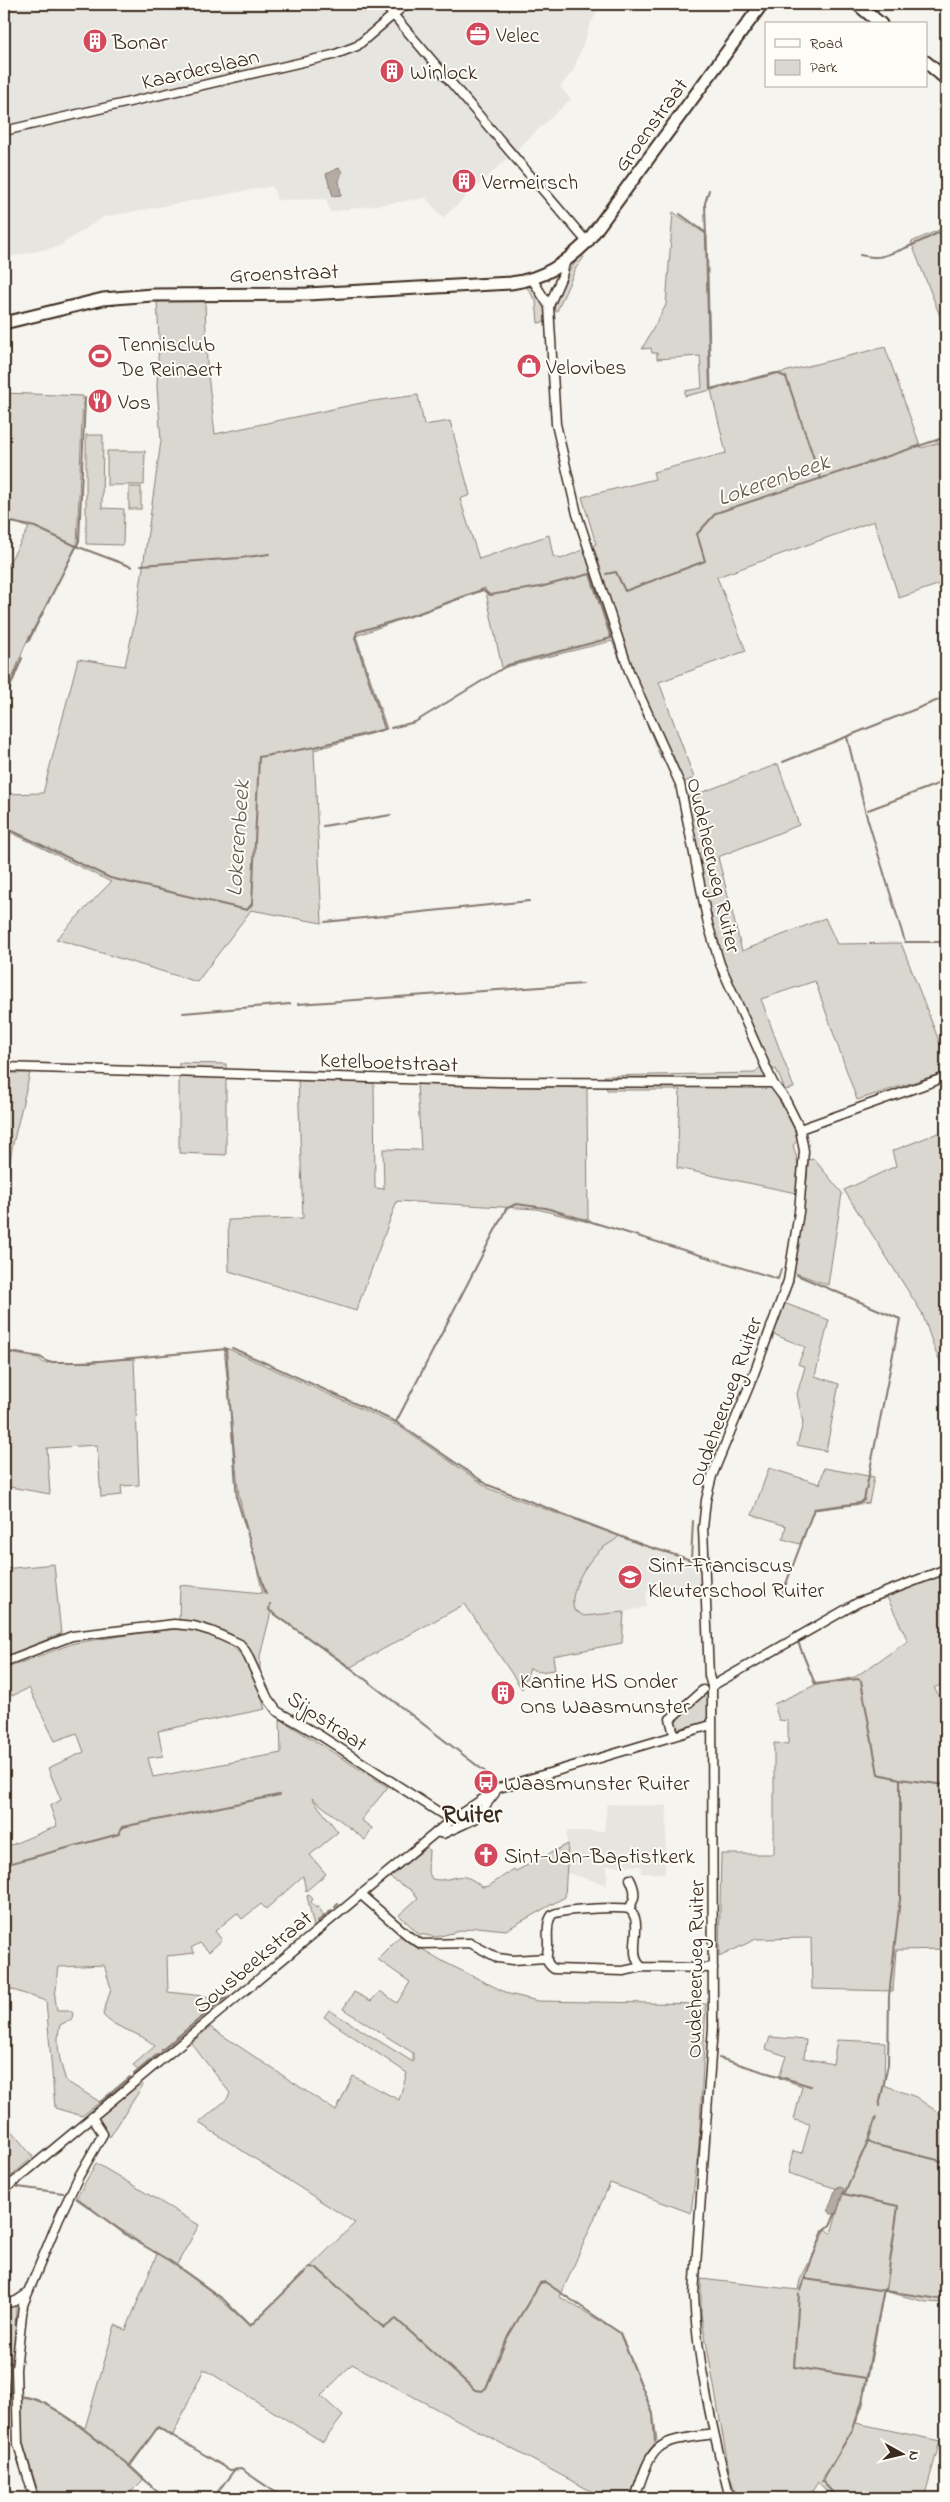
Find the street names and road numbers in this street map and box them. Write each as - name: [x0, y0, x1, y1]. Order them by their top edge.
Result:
- street label: Kaarderslaan: [139, 42, 263, 100]
- street label: Groenstraat: [607, 72, 698, 179]
- street label: Groenstraat: [229, 257, 340, 293]
- street label: Oudeheerweg Ruiter: [675, 775, 748, 957]
- street label: Ketelboetstraat: [319, 1046, 459, 1082]
- street label: Oudeheerweg Ruiter: [681, 1312, 773, 1492]
- street label: Sijpstraat: [280, 1684, 374, 1762]
- street label: Oudeheerweg Ruiter: [679, 1879, 716, 2059]
- street label: Sousbeekstraat: [187, 1903, 321, 2023]

